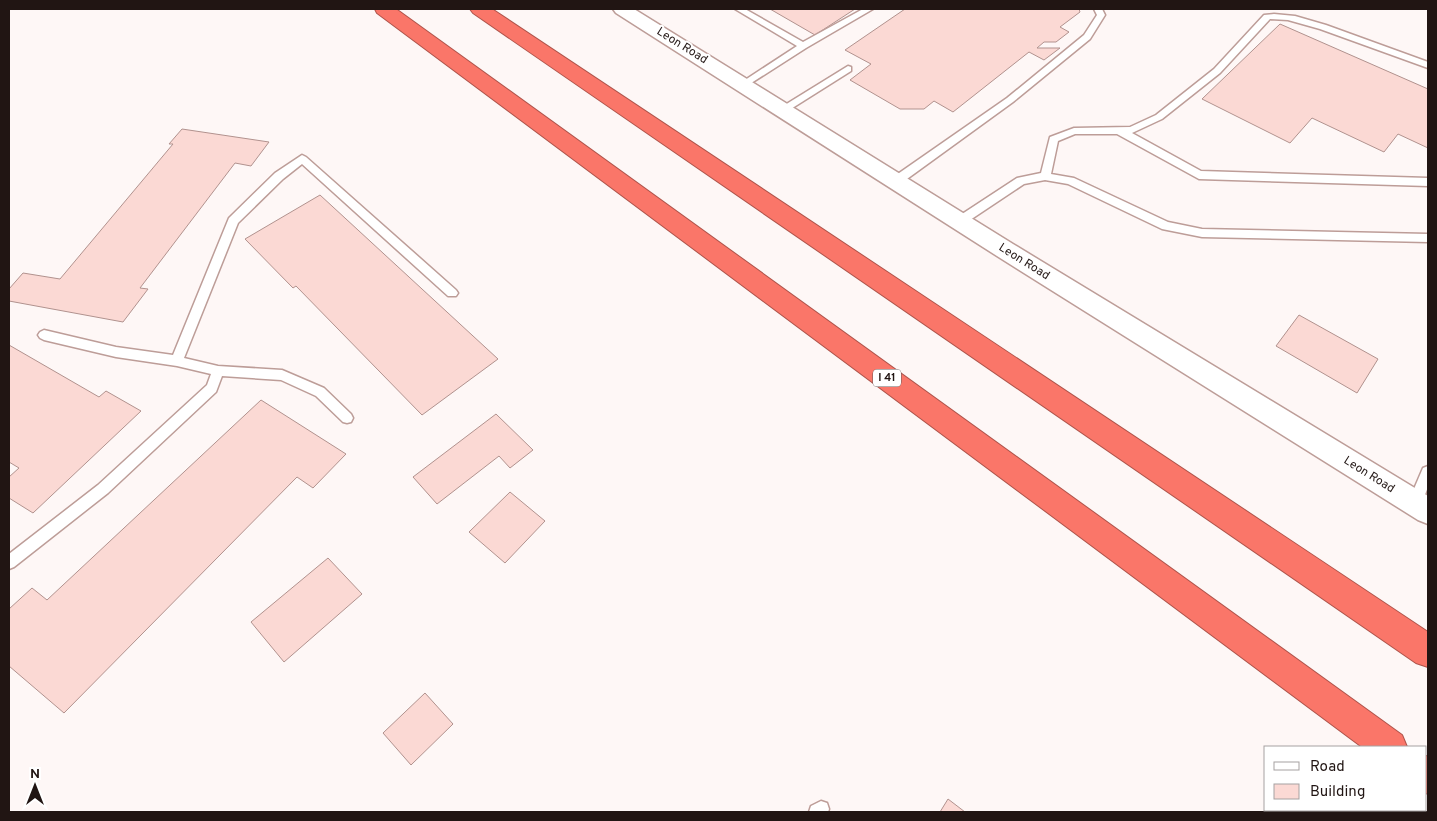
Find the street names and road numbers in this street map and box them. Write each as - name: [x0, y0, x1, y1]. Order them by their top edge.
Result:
- street label: Leon Road: [653, 24, 711, 68]
- street label: Leon Road: [995, 240, 1053, 284]
- road number: I 41: [873, 369, 901, 386]
- street label: Leon Road: [1340, 453, 1398, 497]

